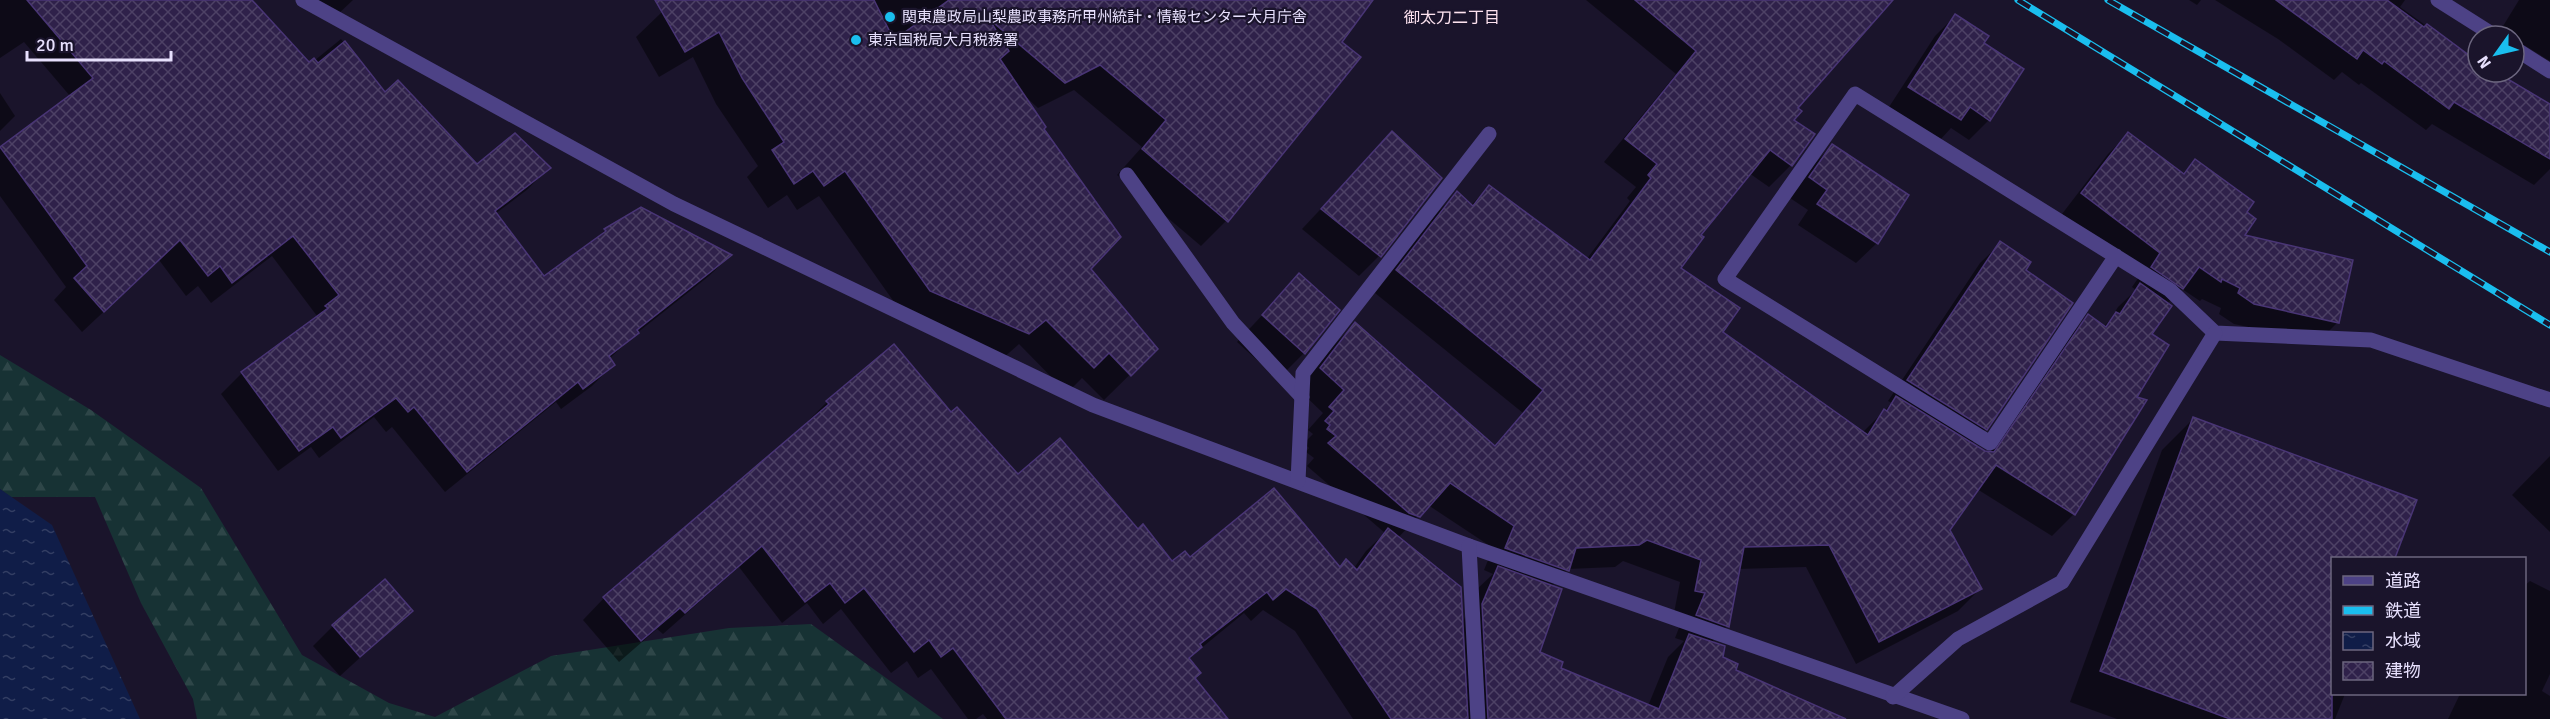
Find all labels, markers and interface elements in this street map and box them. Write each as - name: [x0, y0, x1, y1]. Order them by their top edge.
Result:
- place label: 関東農政局山梨農政事務所甲州統計・情報センター大月庁舎: [902, 8, 1307, 26]
- district label: 御太刀二丁目: [1404, 8, 1500, 28]
- marker: 関東農政局山梨農政事務所甲州統計・情報センター大月庁舎: [883, 10, 897, 24]
- scale bar: [27, 24, 171, 62]
- north arrow: [2466, 24, 2526, 84]
- place label: 東京国税局大月税務署: [868, 31, 1018, 49]
- marker: 東京国税局大月税務署: [849, 33, 863, 47]
- text: 20 m: [36, 34, 74, 56]
- text: N: [2473, 52, 2496, 72]
- legend: [2331, 557, 2526, 695]
- text: 道路: [2385, 570, 2421, 592]
- text: 鉄道: [2385, 600, 2421, 622]
- text: 水域: [2385, 630, 2421, 652]
- text: 建物: [2385, 660, 2421, 682]

